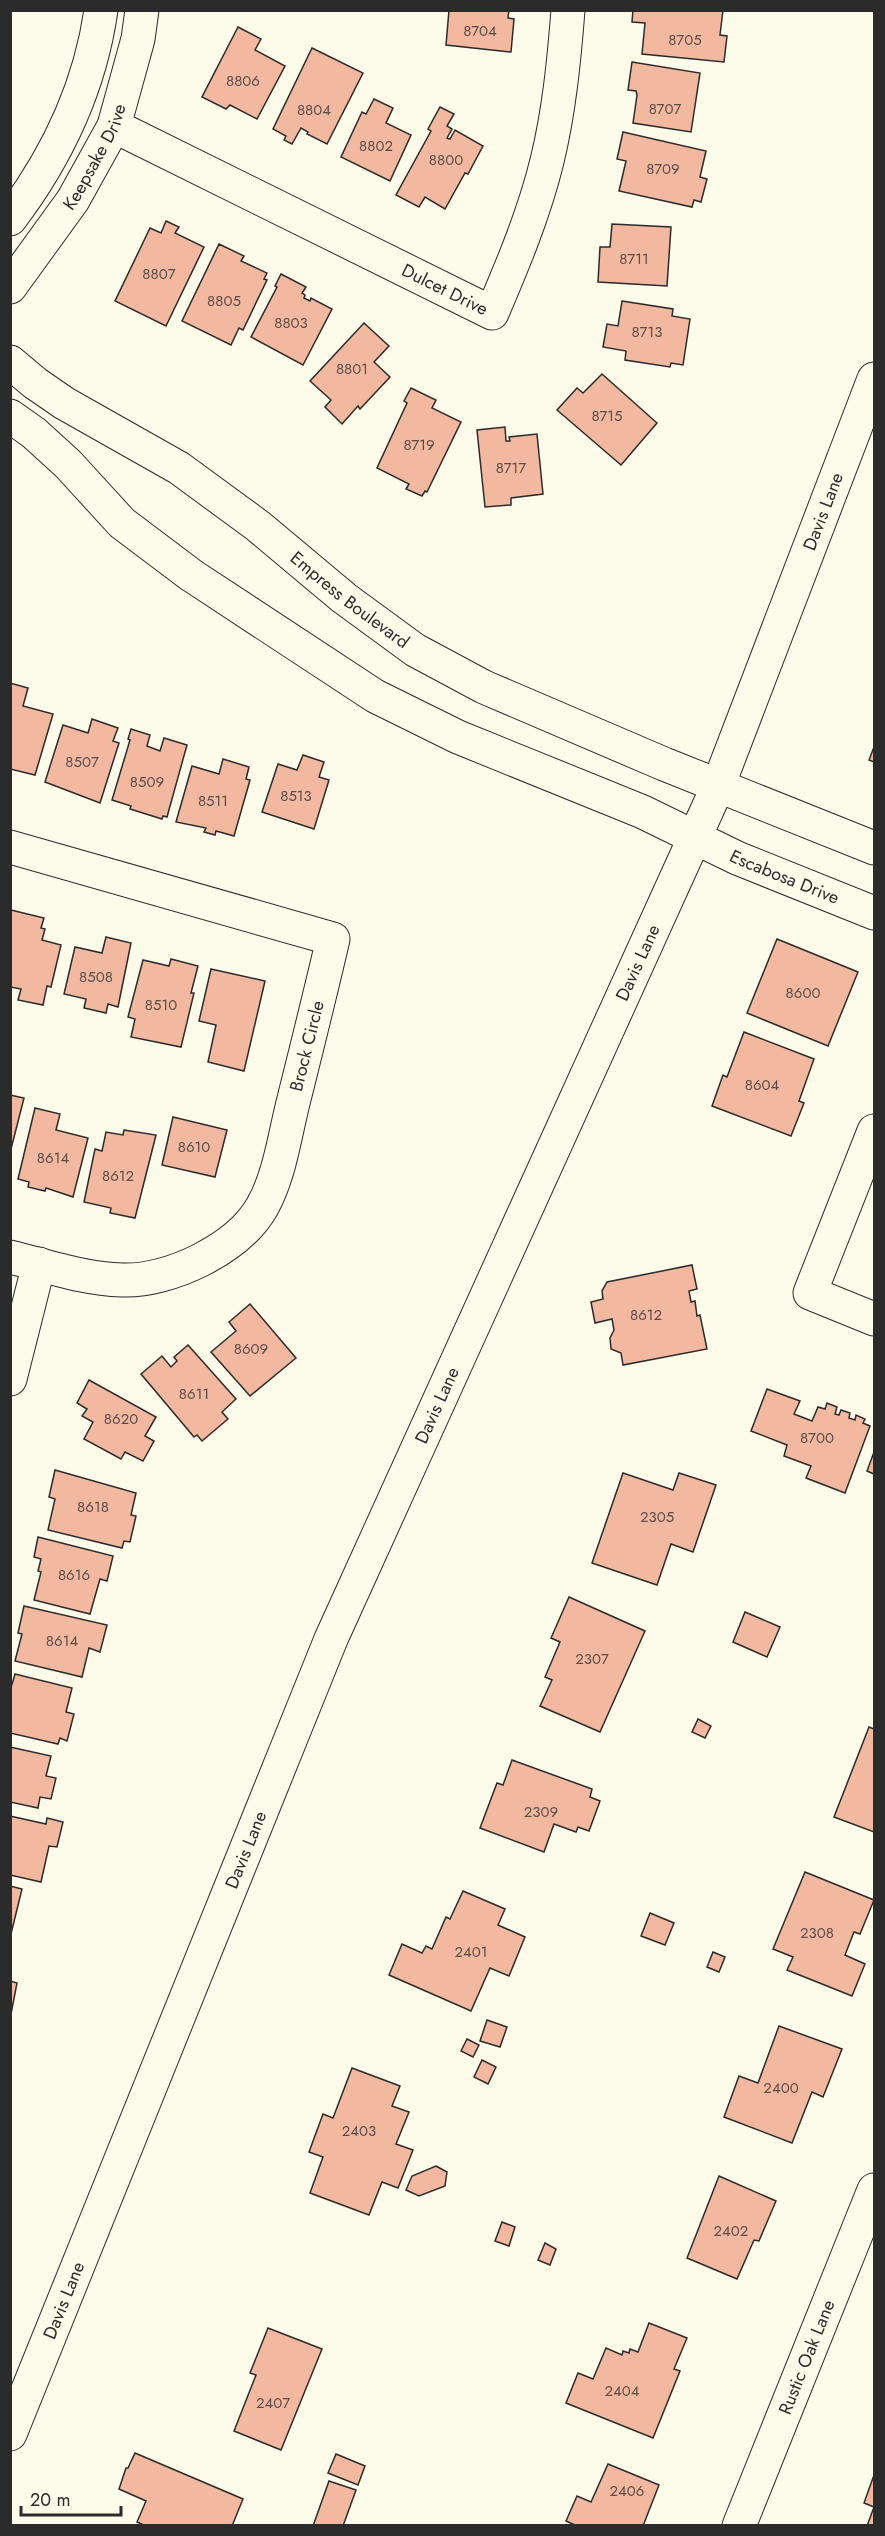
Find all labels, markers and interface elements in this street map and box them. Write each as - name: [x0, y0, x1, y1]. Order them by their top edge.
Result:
- house number: 8704: [463, 20, 497, 42]
- house number: 8705: [668, 29, 702, 51]
- house number: 8806: [226, 70, 260, 92]
- house number: 8707: [649, 98, 681, 120]
- house number: 8804: [297, 99, 331, 121]
- street label: Keepsake Drive: [57, 101, 132, 216]
- house number: 8802: [359, 135, 393, 157]
- house number: 8800: [429, 149, 463, 171]
- house number: 8709: [646, 158, 680, 180]
- house number: 8711: [619, 248, 649, 270]
- street label: Dulcet Drive: [397, 257, 492, 322]
- house number: 8807: [142, 263, 176, 285]
- house number: 8805: [207, 290, 241, 312]
- house number: 8803: [274, 312, 308, 334]
- house number: 8713: [632, 321, 662, 343]
- house number: 8801: [336, 358, 368, 380]
- house number: 8715: [591, 405, 623, 427]
- house number: 8719: [403, 434, 435, 456]
- house number: 8717: [496, 457, 526, 479]
- street label: Davis Lane: [796, 469, 850, 554]
- street label: Empress Boulevard: [285, 545, 415, 655]
- house number: 8507: [65, 751, 99, 773]
- house number: 8509: [130, 771, 164, 793]
- house number: 8513: [280, 785, 312, 807]
- house number: 8511: [198, 790, 228, 812]
- street label: Escabosa Drive: [725, 843, 843, 911]
- street label: Davis Lane: [609, 920, 667, 1005]
- house number: 8508: [79, 966, 113, 988]
- house number: 8600: [786, 982, 820, 1004]
- house number: 8510: [145, 994, 177, 1016]
- street label: Brock Circle: [283, 998, 331, 1094]
- house number: 8604: [745, 1074, 780, 1096]
- house number: 8610: [178, 1136, 210, 1158]
- house number: 8614: [37, 1147, 69, 1169]
- house number: 8612: [102, 1165, 134, 1187]
- house number: 8612: [630, 1304, 662, 1326]
- house number: 8609: [234, 1338, 268, 1360]
- street label: Davis Lane: [408, 1363, 466, 1448]
- house number: 8611: [179, 1383, 209, 1405]
- house number: 8620: [104, 1408, 138, 1430]
- house number: 8700: [800, 1427, 834, 1449]
- house number: 8618: [77, 1496, 109, 1518]
- house number: 2305: [640, 1506, 674, 1528]
- house number: 8616: [58, 1564, 90, 1586]
- house number: 8614: [46, 1630, 78, 1652]
- house number: 2307: [575, 1648, 609, 1670]
- house number: 2309: [524, 1801, 558, 1823]
- street label: Davis Lane: [219, 1807, 273, 1893]
- house number: 2308: [800, 1922, 834, 1944]
- house number: 2401: [454, 1941, 488, 1963]
- house number: 2400: [763, 2077, 799, 2099]
- house number: 2403: [342, 2120, 376, 2142]
- house number: 2402: [714, 2220, 748, 2242]
- street label: Davis Lane: [37, 2258, 91, 2343]
- street label: Rustic Oak Lane: [772, 2296, 842, 2418]
- house number: 2404: [604, 2380, 640, 2402]
- house number: 2407: [256, 2392, 290, 2414]
- scale bar: [21, 2479, 122, 2517]
- house number: 2406: [610, 2480, 644, 2502]
- text: 20 m: [30, 2487, 70, 2513]

